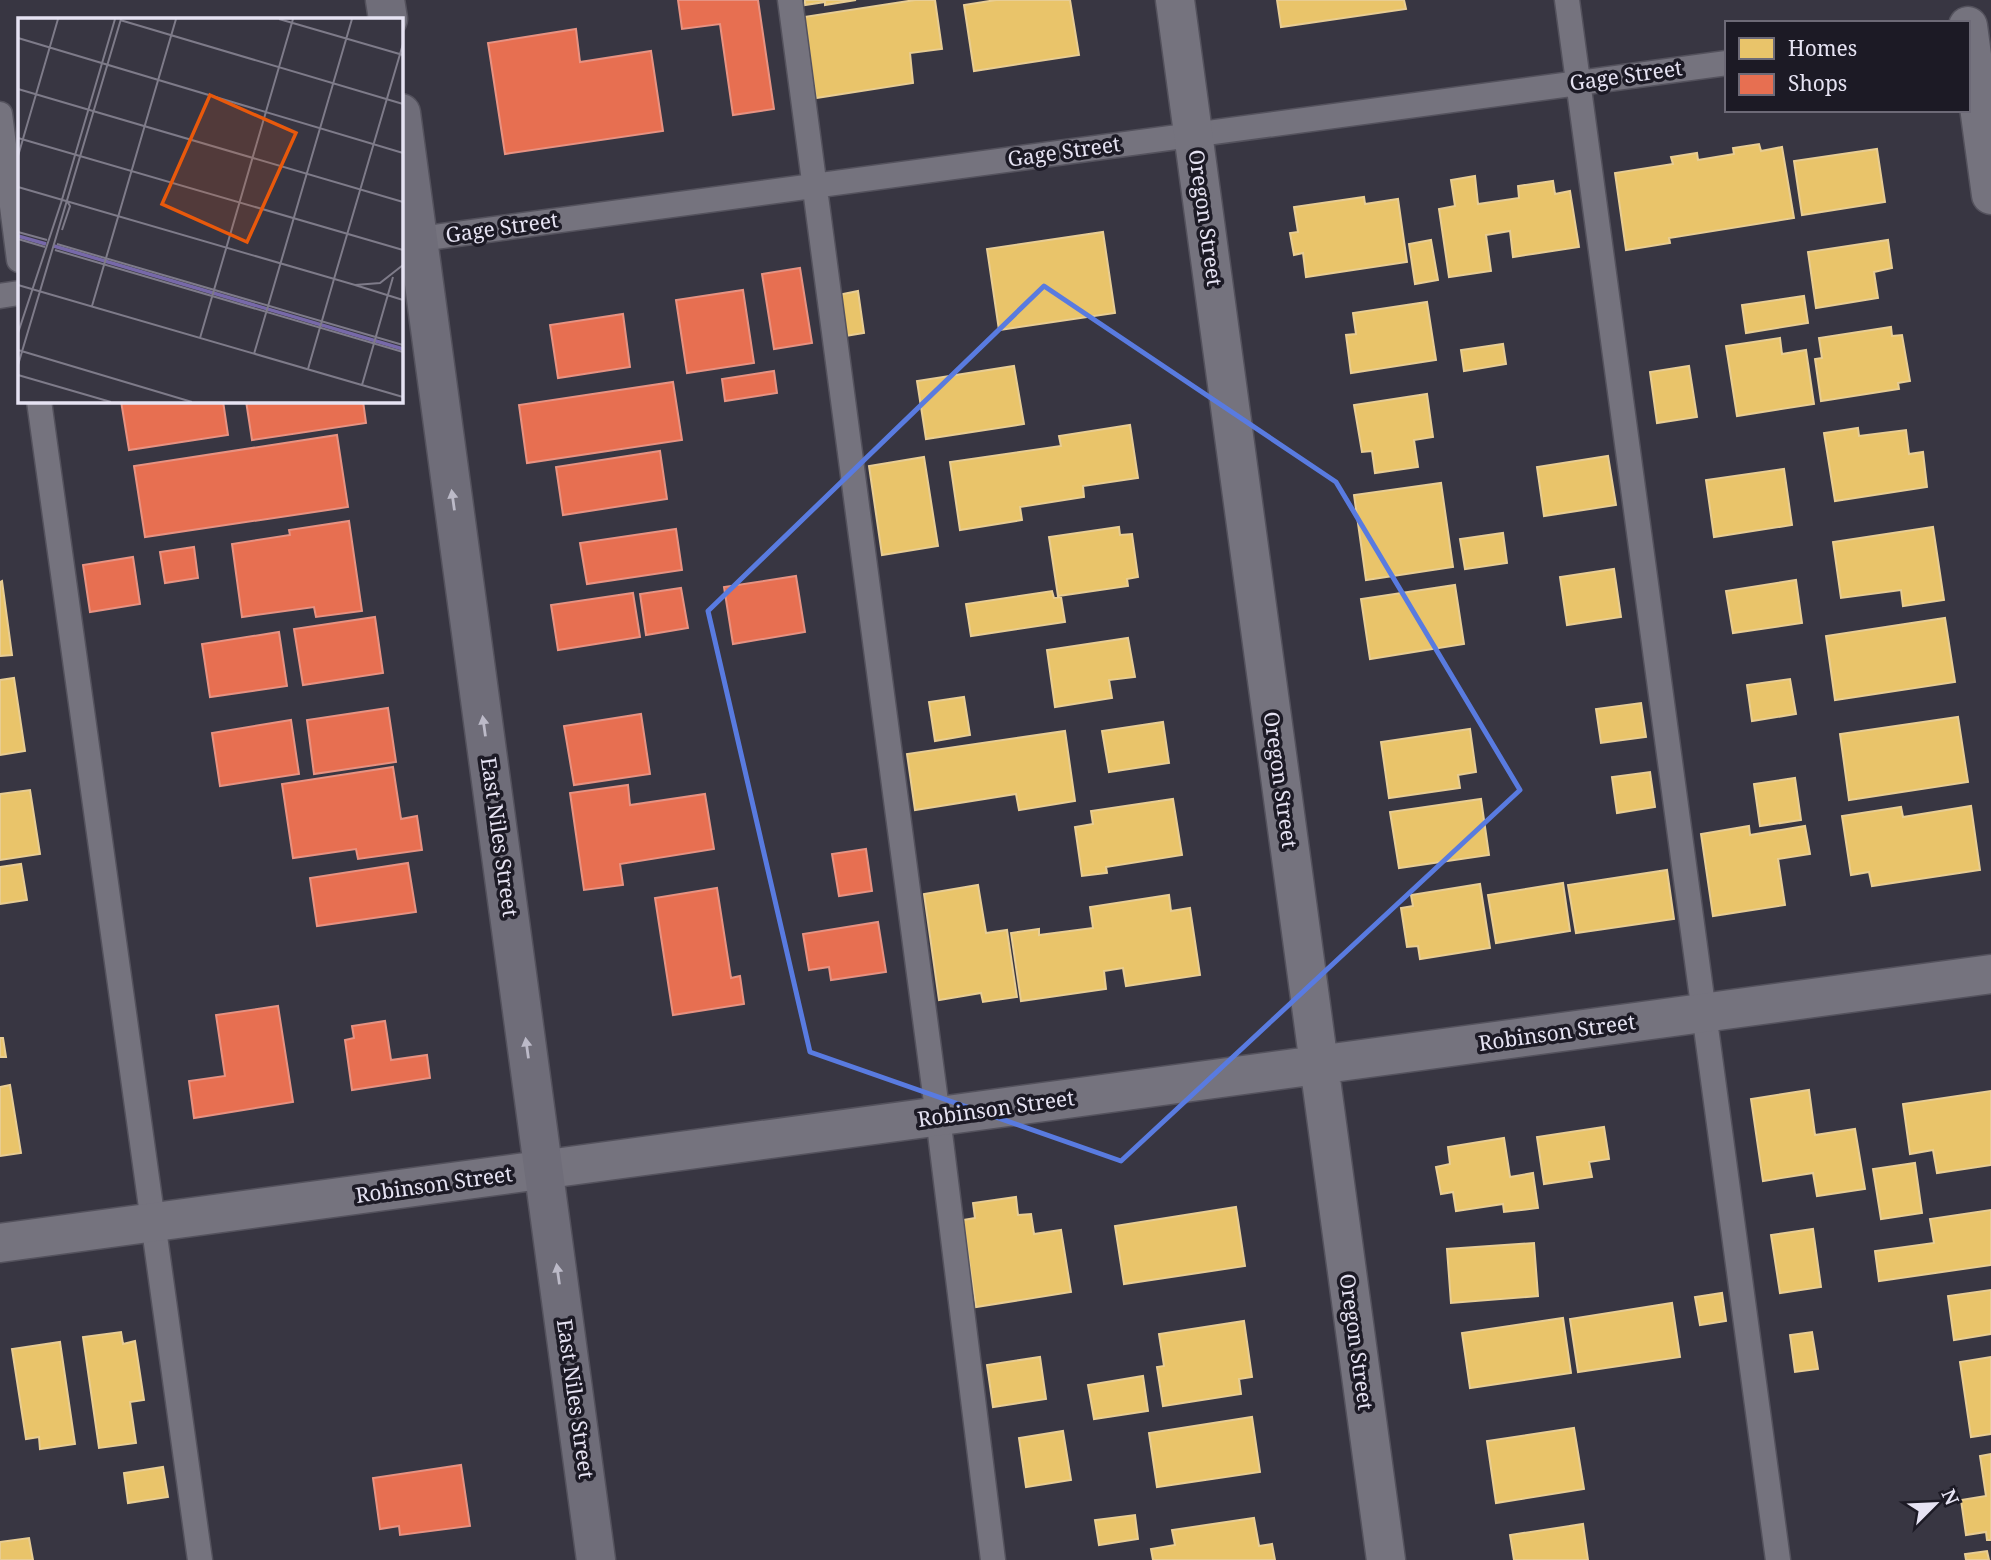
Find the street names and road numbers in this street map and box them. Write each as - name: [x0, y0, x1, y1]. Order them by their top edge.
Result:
- street label: Gage Street: [1568, 53, 1684, 97]
- street label: Gage Street: [1006, 129, 1122, 173]
- street label: Oregon Street: [1183, 148, 1229, 288]
- street label: Gage Street: [444, 205, 560, 249]
- street label: Oregon Street: [1258, 710, 1304, 850]
- street label: East Niles Street: [475, 755, 525, 919]
- street label: Robinson Street: [1477, 1007, 1637, 1057]
- street label: Robinson Street: [916, 1083, 1076, 1133]
- street label: Robinson Street: [354, 1159, 514, 1209]
- street label: Oregon Street: [1334, 1272, 1380, 1412]
- street label: East Niles Street: [551, 1317, 601, 1481]

